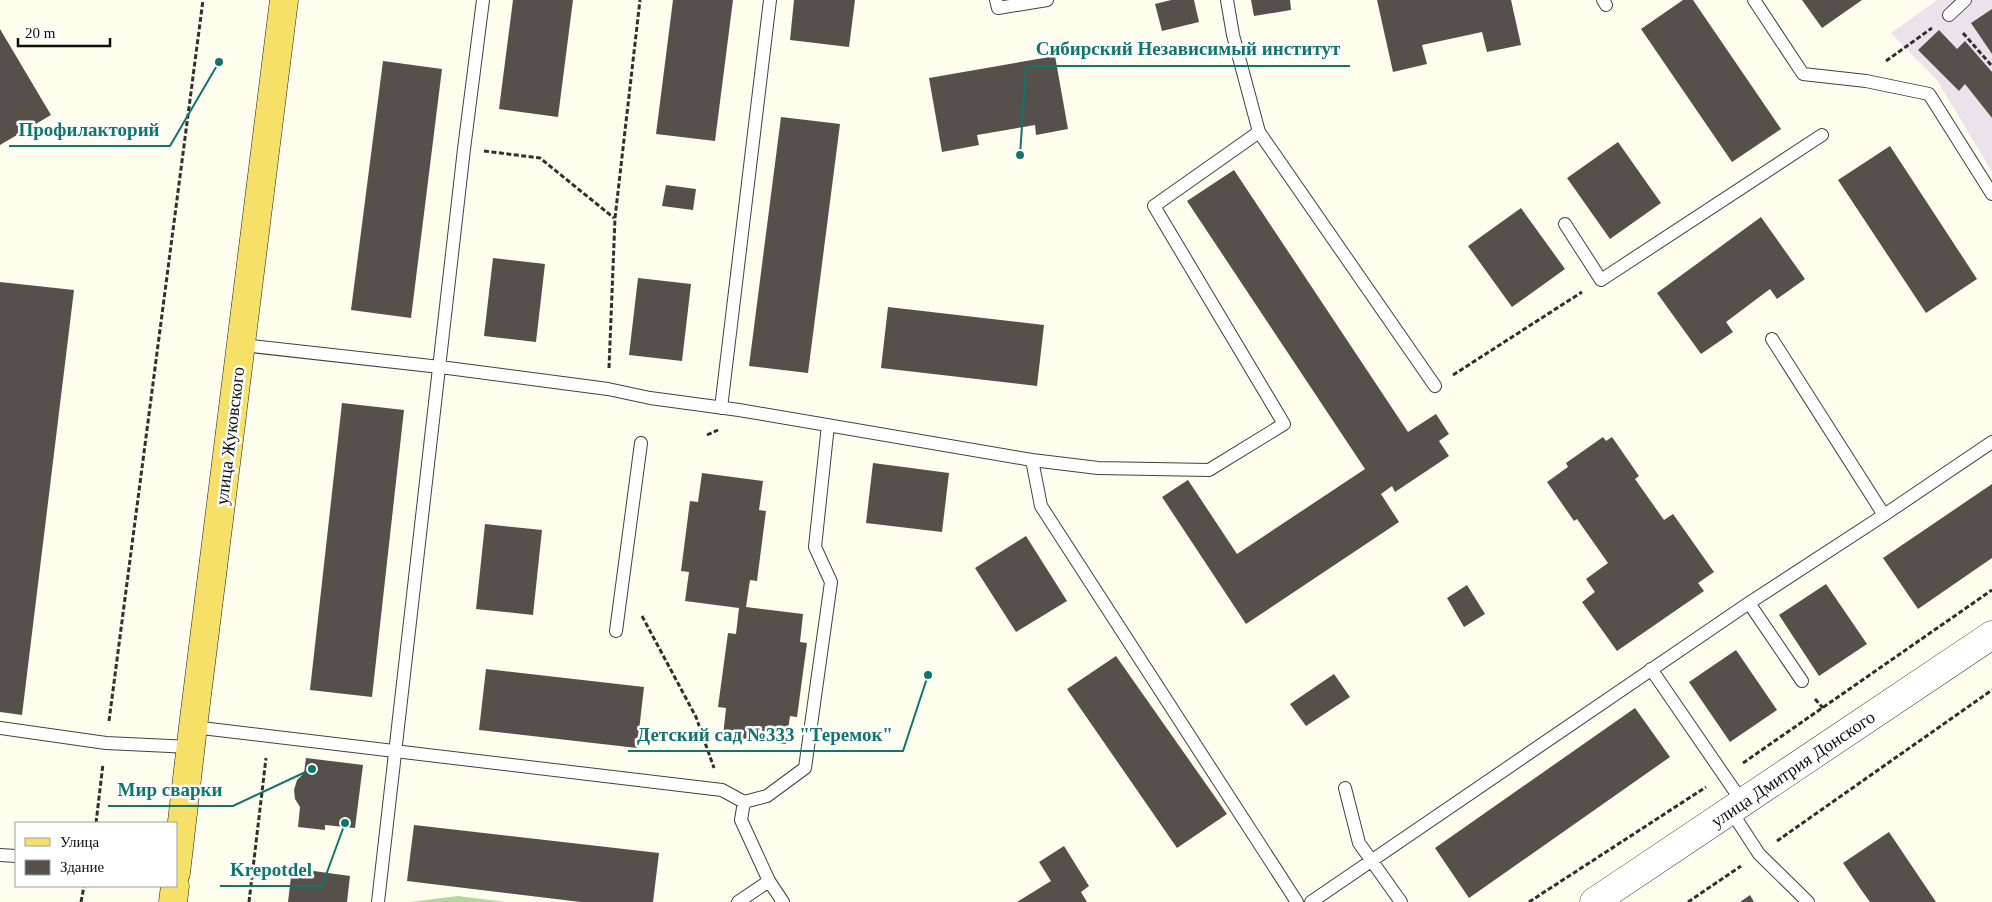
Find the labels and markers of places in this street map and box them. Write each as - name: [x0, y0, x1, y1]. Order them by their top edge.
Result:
- callout: Сибирский Независимый институт: [1026, 32, 1350, 66]
- callout: Профилакторий: [9, 112, 170, 146]
- callout: Детский сад №333 "Теремок": [628, 717, 903, 751]
- callout: Мир сварки: [108, 772, 233, 806]
- callout: Krepotdel: [220, 852, 322, 886]

